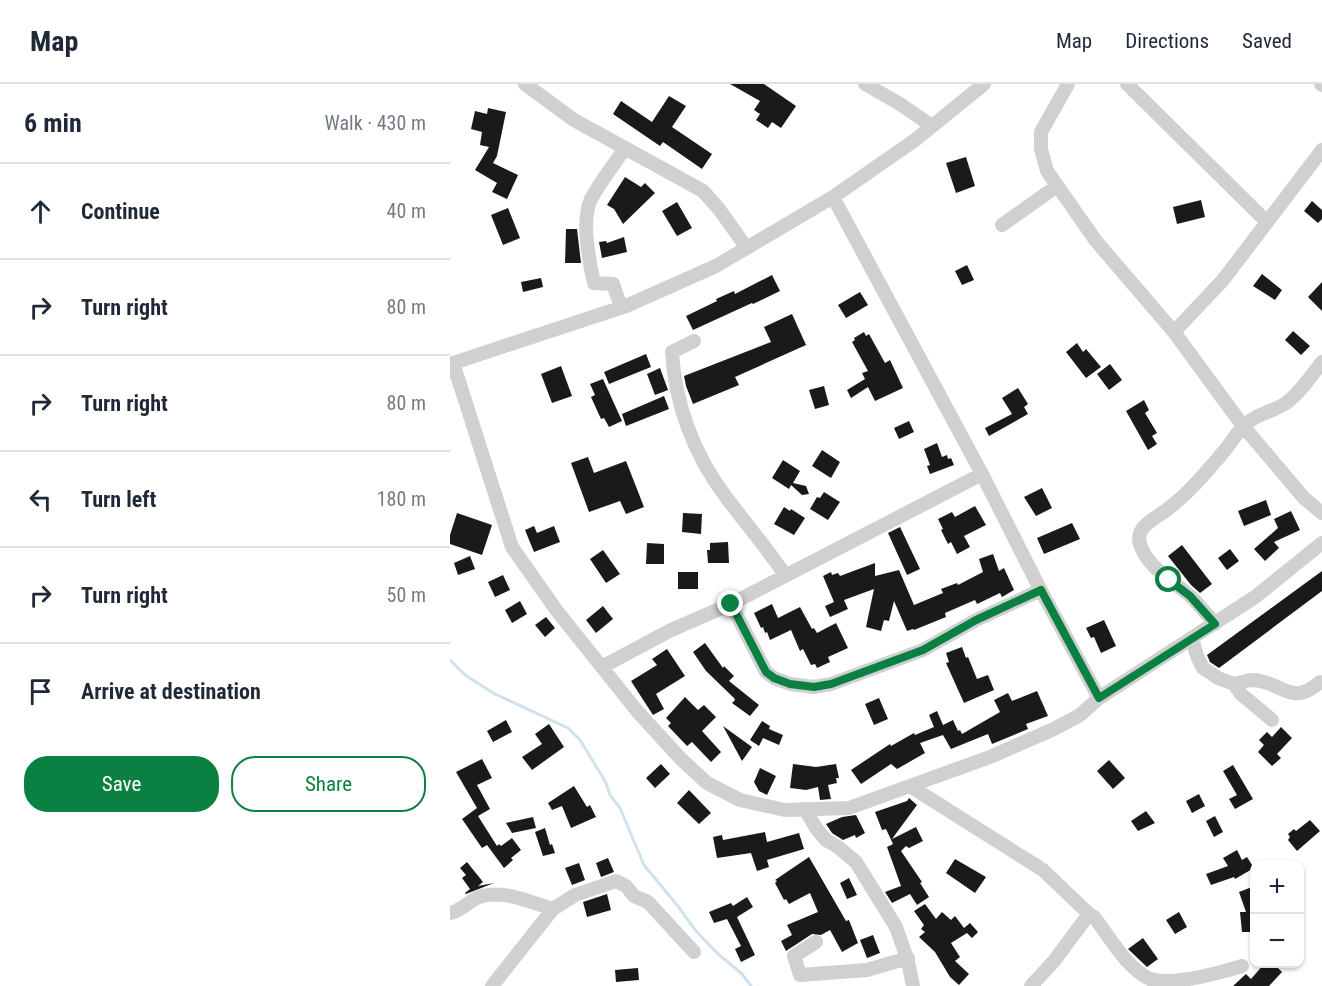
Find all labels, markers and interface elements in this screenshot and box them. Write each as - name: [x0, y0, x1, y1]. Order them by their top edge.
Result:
- text: Map: [30, 25, 78, 58]
- text: Map: [1056, 29, 1092, 53]
- text: Directions: [1125, 29, 1209, 53]
- text: Saved: [1242, 29, 1292, 53]
- text: 6 min: [24, 108, 82, 138]
- text: Walk · 430 m: [325, 111, 426, 135]
- icon: ahead: [24, 195, 57, 228]
- text: Continue: [81, 199, 160, 224]
- text: 40 m: [387, 199, 426, 223]
- icon: right: [24, 291, 57, 324]
- text: Turn right: [81, 295, 168, 320]
- text: 80 m: [387, 295, 426, 319]
- icon: right: [24, 387, 57, 420]
- text: Turn right: [81, 391, 168, 416]
- text: 80 m: [387, 391, 426, 415]
- icon: left: [24, 483, 57, 516]
- text: Turn left: [81, 487, 156, 512]
- text: 180 m: [377, 487, 426, 511]
- route start: [1155, 566, 1181, 592]
- icon: right: [24, 579, 57, 612]
- text: Turn right: [81, 583, 168, 608]
- text: 50 m: [387, 583, 426, 607]
- route end: [717, 590, 743, 616]
- icon: arrive: [24, 675, 57, 708]
- text: Arrive at destination: [81, 679, 261, 704]
- button: Save: [24, 756, 219, 812]
- button: Share: [231, 756, 426, 812]
- map controls: [1250, 860, 1304, 968]
- button: +: [1250, 860, 1304, 914]
- button: −: [1250, 914, 1304, 968]

